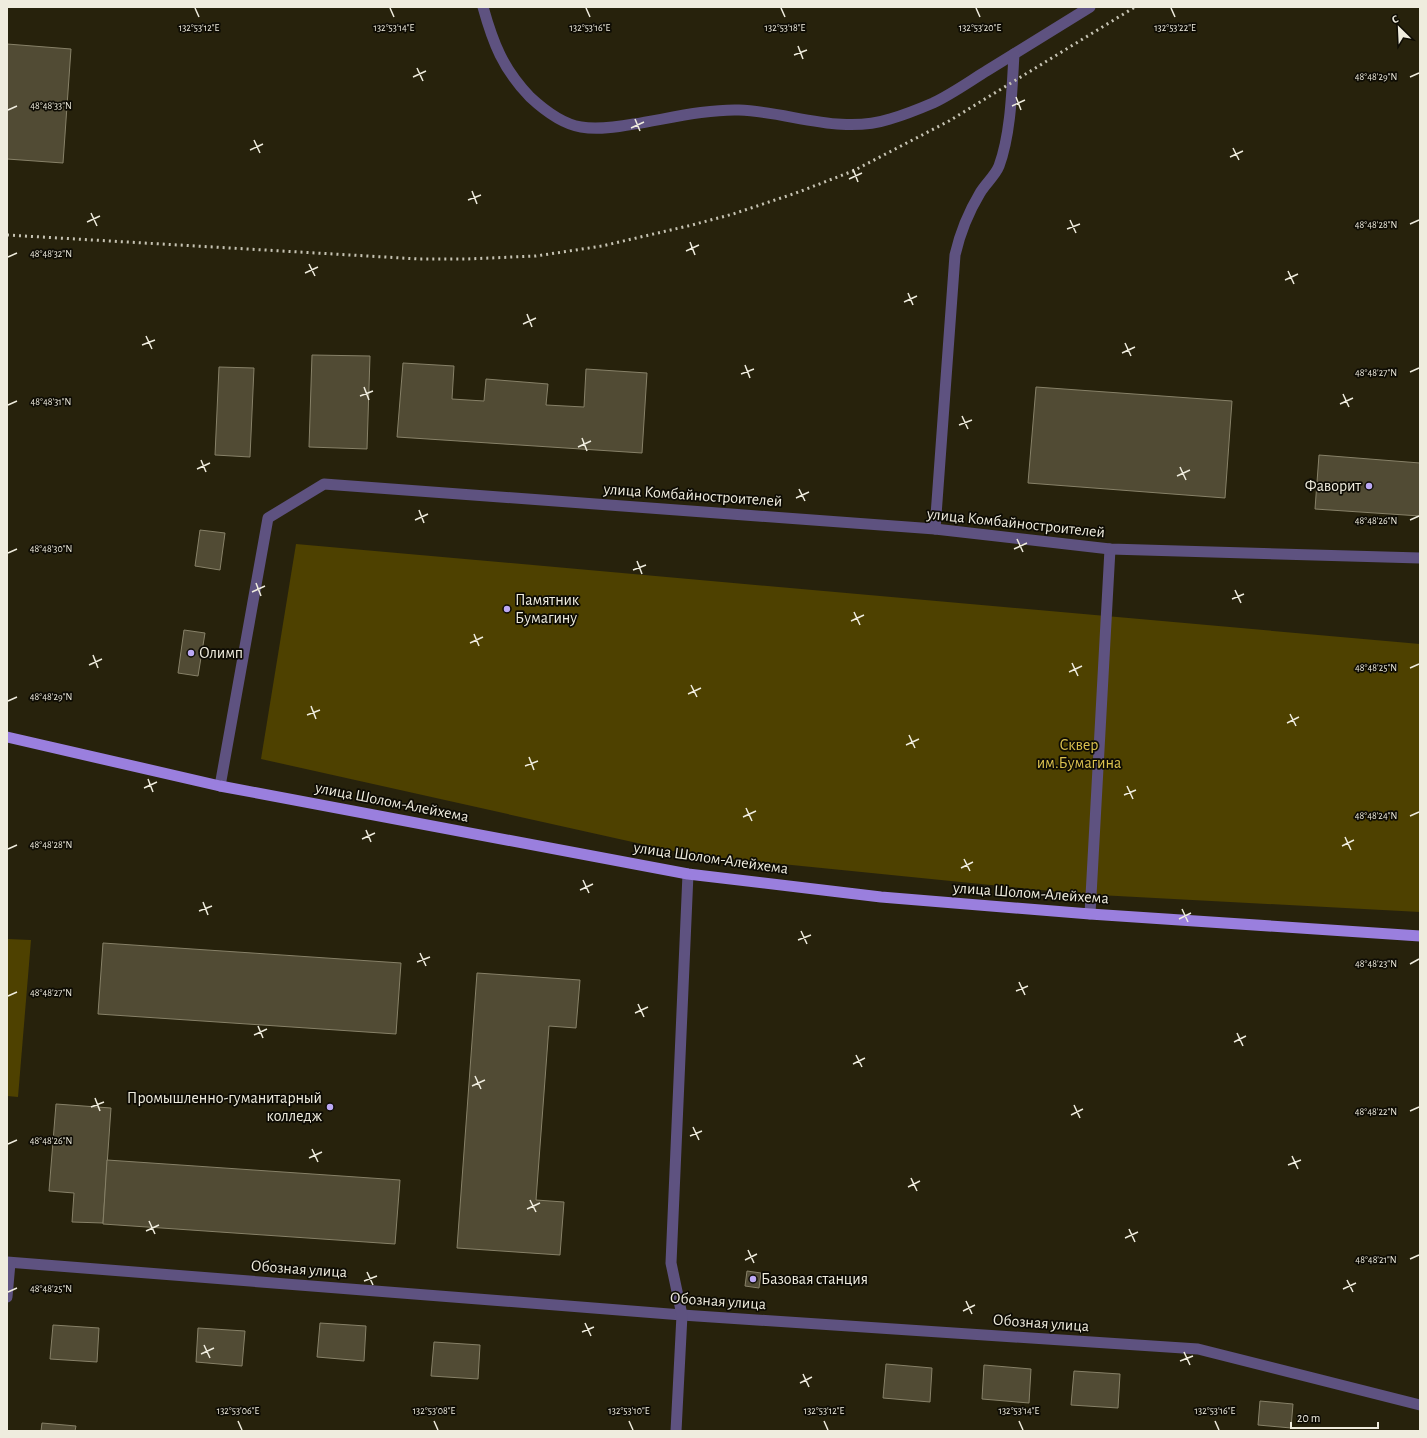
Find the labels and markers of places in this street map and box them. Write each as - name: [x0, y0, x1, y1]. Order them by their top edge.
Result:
- place label: Фаворит: [1305, 478, 1361, 494]
- marker: Фаворит: [1364, 481, 1374, 491]
- place label: Памятник Бумагину: [515, 592, 580, 627]
- marker: Памятник Бумагину: [502, 604, 512, 614]
- place label: Олимп: [199, 645, 243, 661]
- marker: Олимп: [186, 648, 196, 658]
- place label: Промышленно-гуманитарный колледж: [127, 1090, 323, 1124]
- marker: Промышленно-гуманитарный колледж: [325, 1102, 335, 1112]
- place label: Базовая станция: [761, 1271, 868, 1287]
- marker: Базовая станция: [748, 1274, 758, 1284]

